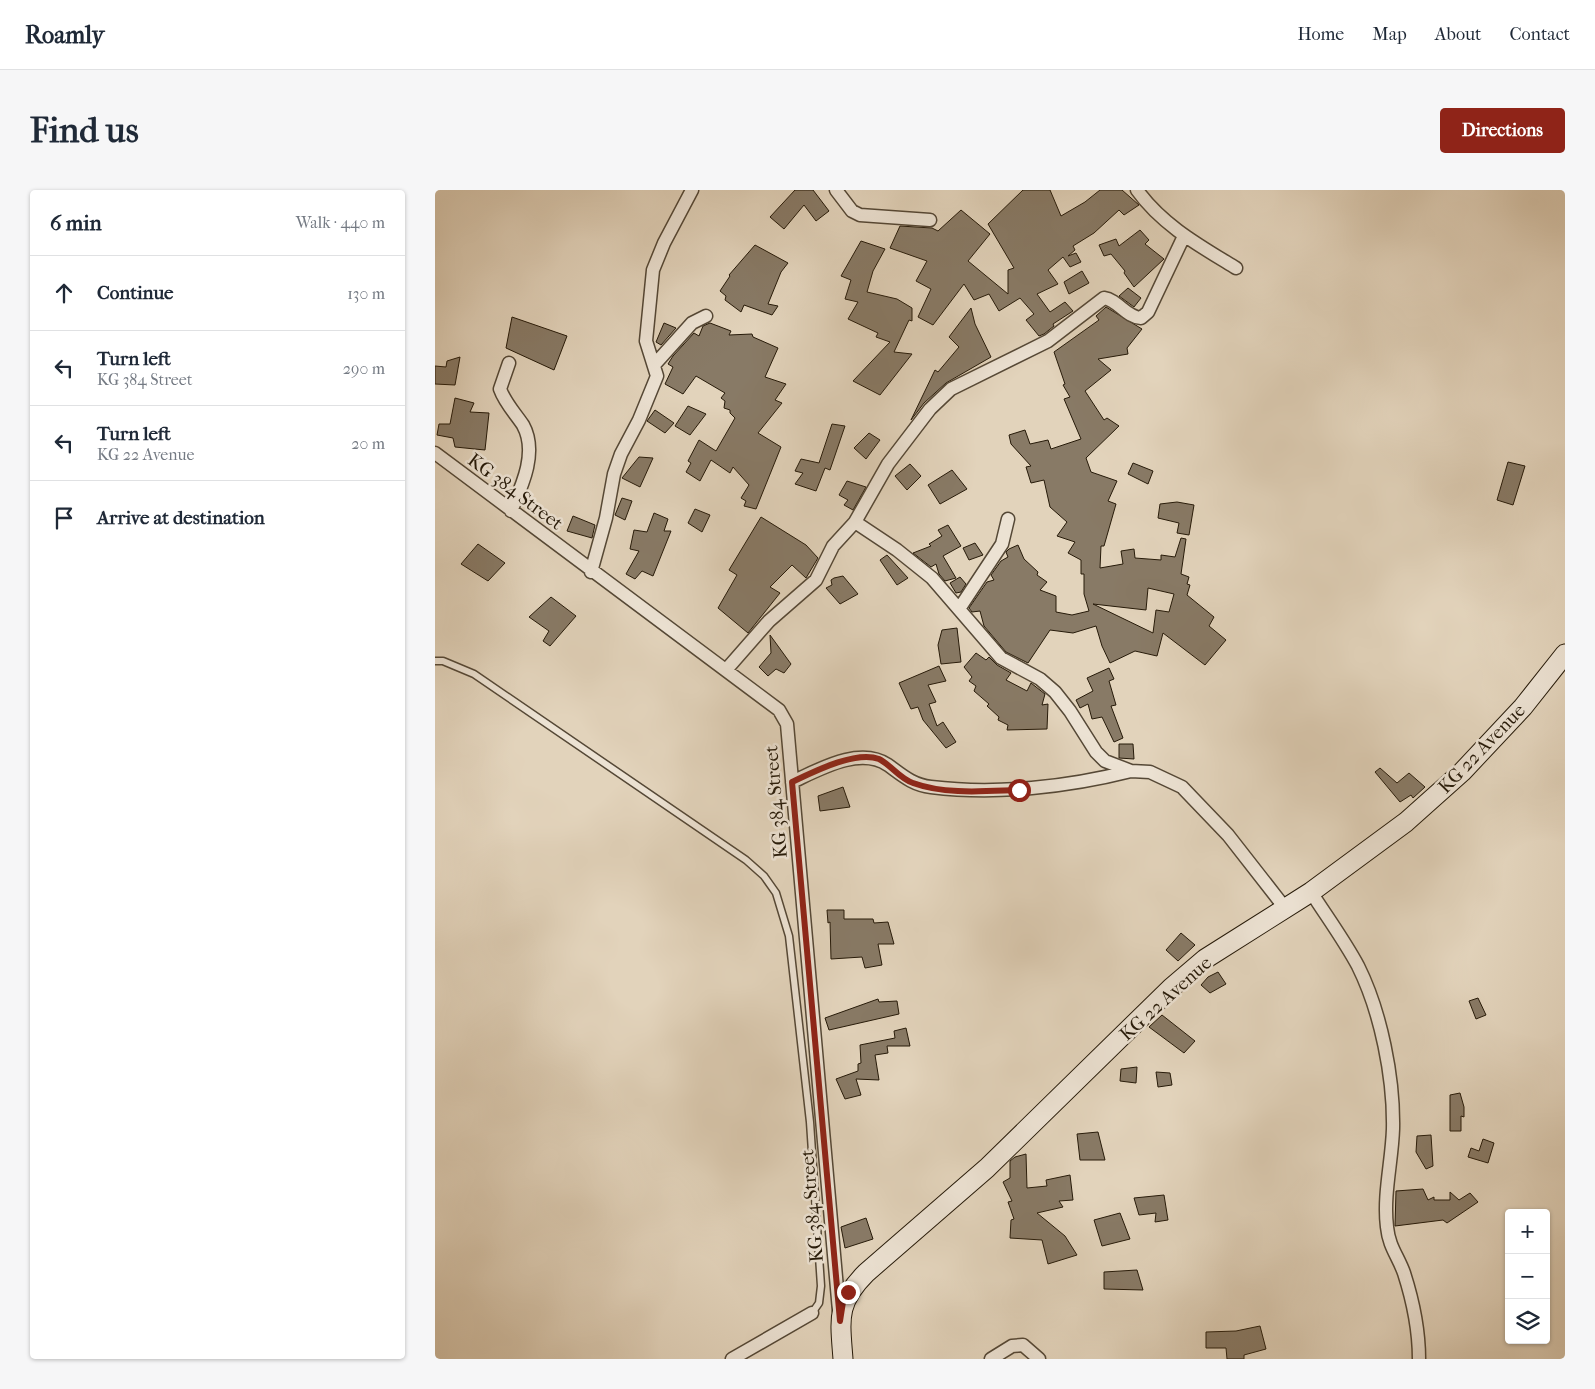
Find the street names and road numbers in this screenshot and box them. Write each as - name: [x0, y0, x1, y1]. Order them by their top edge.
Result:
- street label: KG 384 Street: [464, 449, 567, 535]
- street label: KG 22 Avenue: [1434, 700, 1530, 798]
- street label: KG 384 Street: [760, 744, 792, 859]
- street label: KG 22 Avenue: [1115, 952, 1216, 1046]
- street label: KG 384 Street: [796, 1148, 828, 1263]

